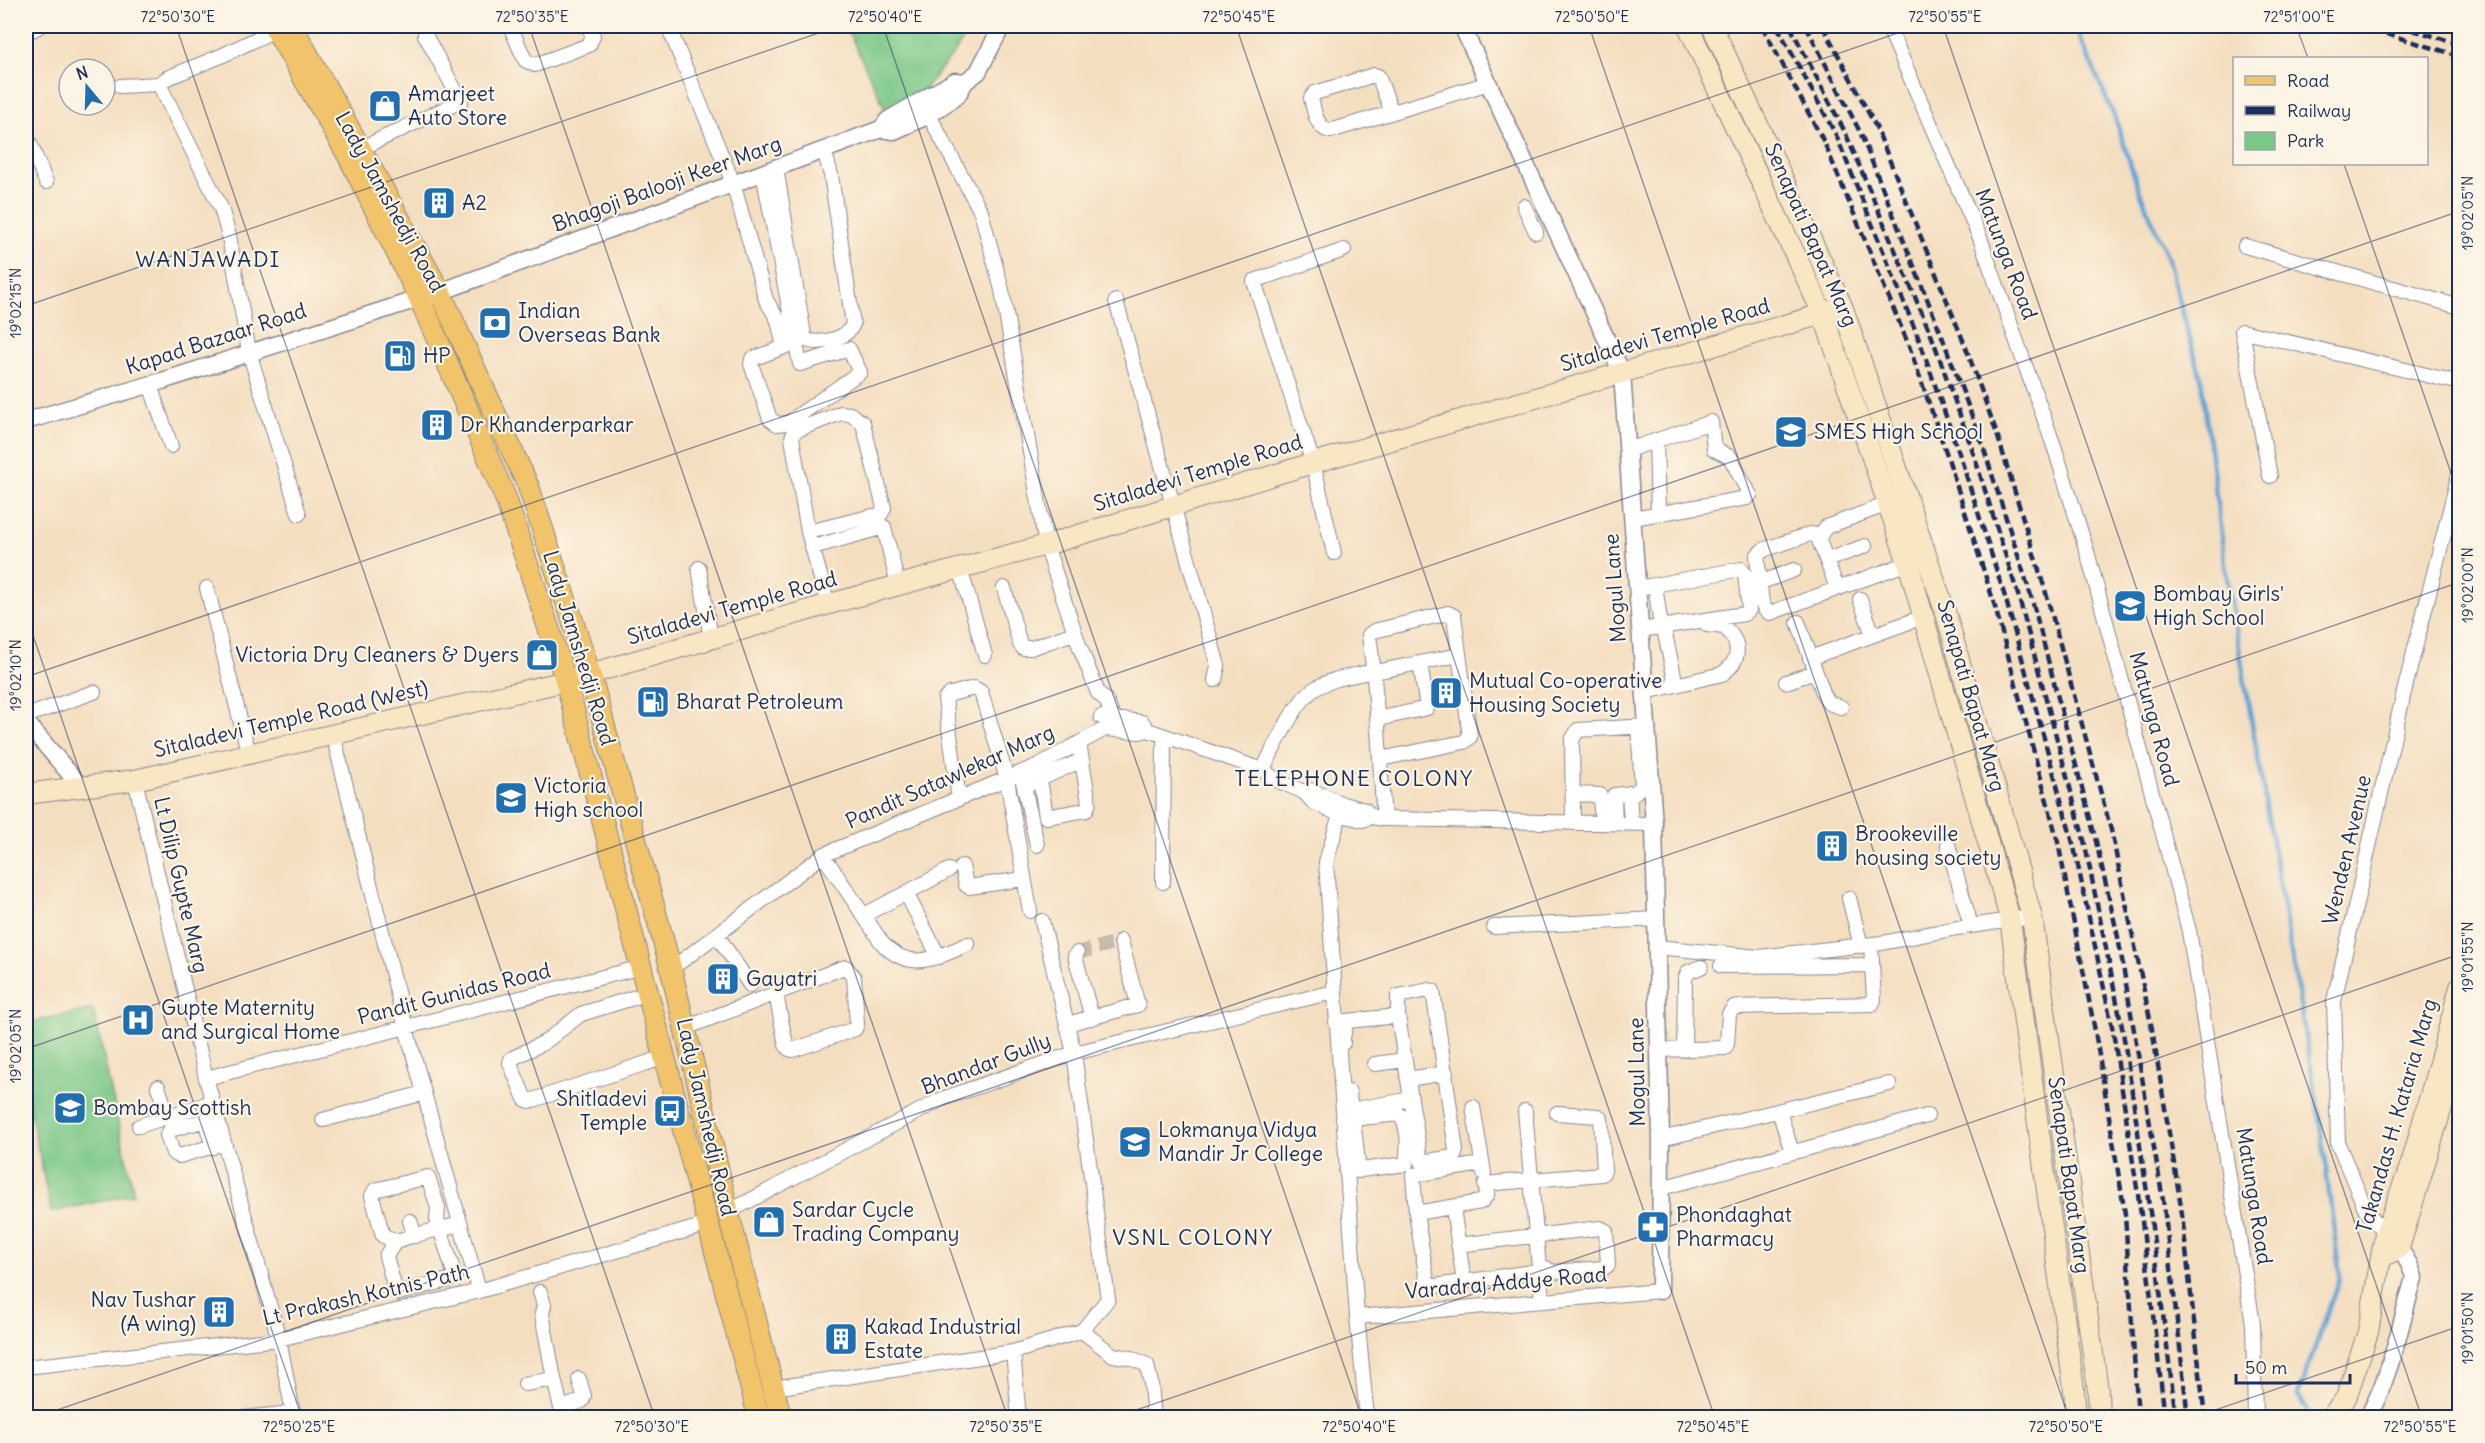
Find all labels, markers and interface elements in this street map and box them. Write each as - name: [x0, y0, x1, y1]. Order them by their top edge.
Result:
- text: 72°50'30"E: [141, 7, 215, 26]
- text: 72°50'35"E: [495, 7, 569, 26]
- text: 72°50'40"E: [848, 7, 922, 26]
- text: 72°50'45"E: [1203, 7, 1276, 26]
- text: 72°50'50"E: [1555, 7, 1629, 26]
- text: 72°50'55"E: [1908, 7, 1982, 26]
- text: 72°51'00"E: [2263, 7, 2335, 26]
- north arrow: [57, 57, 117, 117]
- legend: [2233, 57, 2428, 165]
- text: N: [74, 62, 91, 84]
- text: Road: [2287, 69, 2330, 92]
- place label: Amarjeet Auto Store: [408, 80, 507, 131]
- shop icon: Amarjeet Auto Store: [367, 88, 403, 124]
- text: Railway: [2287, 99, 2351, 122]
- street label: Lady Jamshedji Road: [330, 107, 451, 297]
- text: Park: [2287, 129, 2324, 152]
- street label: Bhagoji Balooji Keer Marg: [549, 130, 785, 238]
- street label: Senapati Bapat Marg: [1759, 139, 1864, 331]
- text: 19°02'05"N: [2458, 176, 2477, 250]
- street label: Matunga Road: [1969, 184, 2044, 323]
- building icon: A2: [421, 185, 457, 221]
- place label: A2: [462, 189, 487, 216]
- district label: WANJAWADI: [135, 245, 281, 273]
- text: 19°02'15"N: [6, 268, 25, 338]
- street label: Sitaladevi Temple Road: [1557, 292, 1773, 377]
- street label: Kapad Bazaar Road: [122, 297, 310, 380]
- place label: Indian Overseas Bank: [518, 297, 660, 348]
- bank icon: Indian Overseas Bank: [477, 305, 513, 341]
- fuel station icon: HP: [382, 338, 418, 374]
- place label: HP: [423, 342, 451, 369]
- building icon: Dr Khanderparkar: [419, 407, 455, 443]
- place label: Dr Khanderparkar: [460, 411, 634, 438]
- school or university icon: SMES High School: [1773, 414, 1809, 450]
- place label: SMES High School: [1814, 418, 1983, 445]
- street label: Sitaladevi Temple Road: [1090, 428, 1306, 517]
- street label: Mogul Lane: [1597, 533, 1632, 643]
- street label: Lady Jamshedji Road: [537, 547, 622, 749]
- text: 19°02'00"N: [2458, 547, 2477, 623]
- street label: Sitaladevi Temple Road: [624, 565, 840, 650]
- place label: Bombay Girls' High School: [2153, 580, 2284, 631]
- school or university icon: Bombay Girls' High School: [2112, 588, 2148, 624]
- street label: Senapati Bapat Marg: [1931, 597, 2012, 795]
- shop icon: Victoria Dry Cleaners & Dyers: [524, 637, 560, 673]
- text: 19°02'10"N: [6, 639, 25, 711]
- place label: Victoria Dry Cleaners & Dyers: [235, 641, 519, 668]
- street label: Matunga Road: [2124, 649, 2185, 789]
- place label: Mutual Co-operative Housing Society: [1469, 667, 1662, 718]
- street label: Sitaladevi Temple Road (West): [151, 674, 431, 763]
- building icon: Mutual Co-operative Housing Society: [1428, 675, 1464, 711]
- fuel station icon: Bharat Petroleum: [635, 684, 671, 720]
- place label: Bharat Petroleum: [676, 688, 843, 715]
- street label: Pandit Satawlekar Marg: [841, 718, 1058, 835]
- district label: TELEPHONE COLONY: [1234, 764, 1474, 792]
- place label: Victoria High school: [534, 772, 643, 823]
- street label: Wenden Avenue: [2316, 772, 2377, 927]
- school or university icon: Victoria High school: [493, 780, 529, 816]
- street label: Lt Dilip Gupte Marg: [148, 794, 215, 976]
- place label: Brookeville housing society: [1855, 820, 2001, 871]
- building icon: Brookeville housing society: [1814, 828, 1850, 864]
- text: 19°01'55"N: [2458, 921, 2477, 993]
- street label: Pandit Gunidas Road: [355, 956, 553, 1031]
- building icon: Gayatri: [705, 961, 741, 997]
- place label: Gayatri: [746, 965, 817, 992]
- place label: Gupte Maternity and Surgical Home: [161, 994, 340, 1045]
- street label: Takandas H. Kataria Marg: [2350, 995, 2443, 1236]
- hospital icon: Gupte Maternity and Surgical Home: [120, 1002, 156, 1038]
- text: 19°02'05"N: [6, 1009, 25, 1083]
- street label: Lady Jamshedji Road: [671, 1015, 742, 1219]
- street label: Mogul Lane: [1622, 1017, 1651, 1127]
- street label: Bhandar Gully: [917, 1026, 1054, 1101]
- street label: Senapati Bapat Marg: [2042, 1075, 2097, 1275]
- place label: Shitladevi Temple: [556, 1085, 647, 1136]
- school or university icon: Bombay Scottish: [52, 1090, 88, 1126]
- bus stop icon: Shitladevi Temple: [652, 1093, 688, 1129]
- place label: Bombay Scottish: [93, 1094, 252, 1121]
- place label: Lokmanya Vidya Mandir Jr College: [1158, 1116, 1323, 1167]
- school or university icon: Lokmanya Vidya Mandir Jr College: [1117, 1124, 1153, 1160]
- street label: Matunga Road: [2230, 1125, 2279, 1266]
- place label: Sardar Cycle Trading Company: [792, 1196, 960, 1247]
- place label: Phondaghat Pharmacy: [1676, 1201, 1792, 1252]
- shop icon: Sardar Cycle Trading Company: [751, 1204, 787, 1240]
- pharmacy icon: Phondaghat Pharmacy: [1635, 1209, 1671, 1245]
- district label: VSNL COLONY: [1112, 1223, 1274, 1251]
- street label: Lt Prakash Kotnis Path: [260, 1258, 472, 1331]
- street label: Varadraj Addye Road: [1404, 1260, 1608, 1305]
- place label: Nav Tushar (A wing): [90, 1286, 196, 1337]
- text: 19°01'50"N: [2458, 1292, 2477, 1364]
- building icon: Nav Tushar (A wing): [201, 1294, 237, 1330]
- place label: Kakad Industrial Estate: [864, 1313, 1021, 1364]
- building icon: Kakad Industrial Estate: [823, 1321, 859, 1357]
- scale bar: [2236, 1347, 2350, 1385]
- text: 50 m: [2245, 1356, 2287, 1379]
- text: 72°50'25"E: [263, 1417, 336, 1436]
- text: 72°50'30"E: [615, 1417, 689, 1436]
- text: 72°50'35"E: [969, 1417, 1043, 1436]
- text: 72°50'40"E: [1322, 1417, 1396, 1436]
- text: 72°50'45"E: [1677, 1417, 1750, 1436]
- text: 72°50'50"E: [2029, 1417, 2103, 1436]
- text: 72°50'55"E: [2383, 1417, 2457, 1436]

